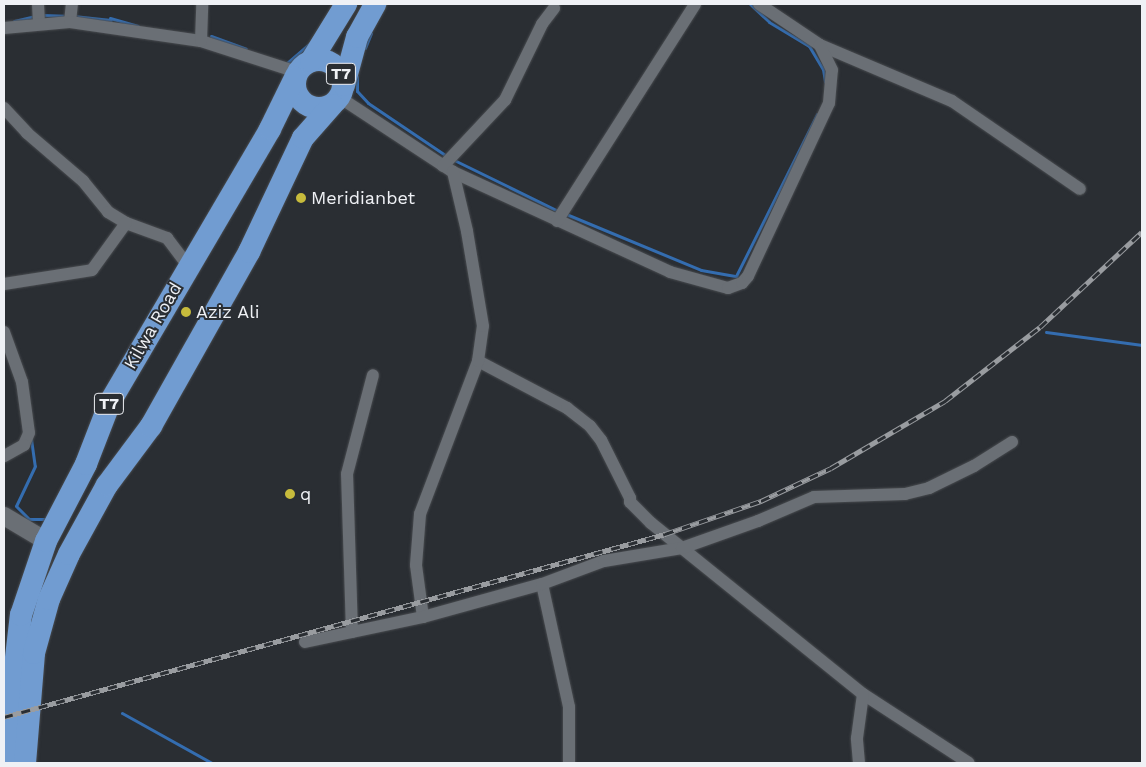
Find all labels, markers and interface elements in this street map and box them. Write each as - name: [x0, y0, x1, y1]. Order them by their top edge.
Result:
- road number: T7: [325, 61, 357, 88]
- place label: Meridianbet: [311, 187, 415, 209]
- marker: Meridianbet: [295, 192, 307, 204]
- street label: Kilwa Road: [119, 279, 187, 373]
- place label: Aziz Ali: [196, 301, 260, 323]
- marker: Aziz Ali: [180, 306, 192, 318]
- road number: T7: [93, 390, 125, 418]
- place label: q: [300, 483, 311, 505]
- marker: q: [284, 488, 296, 500]

